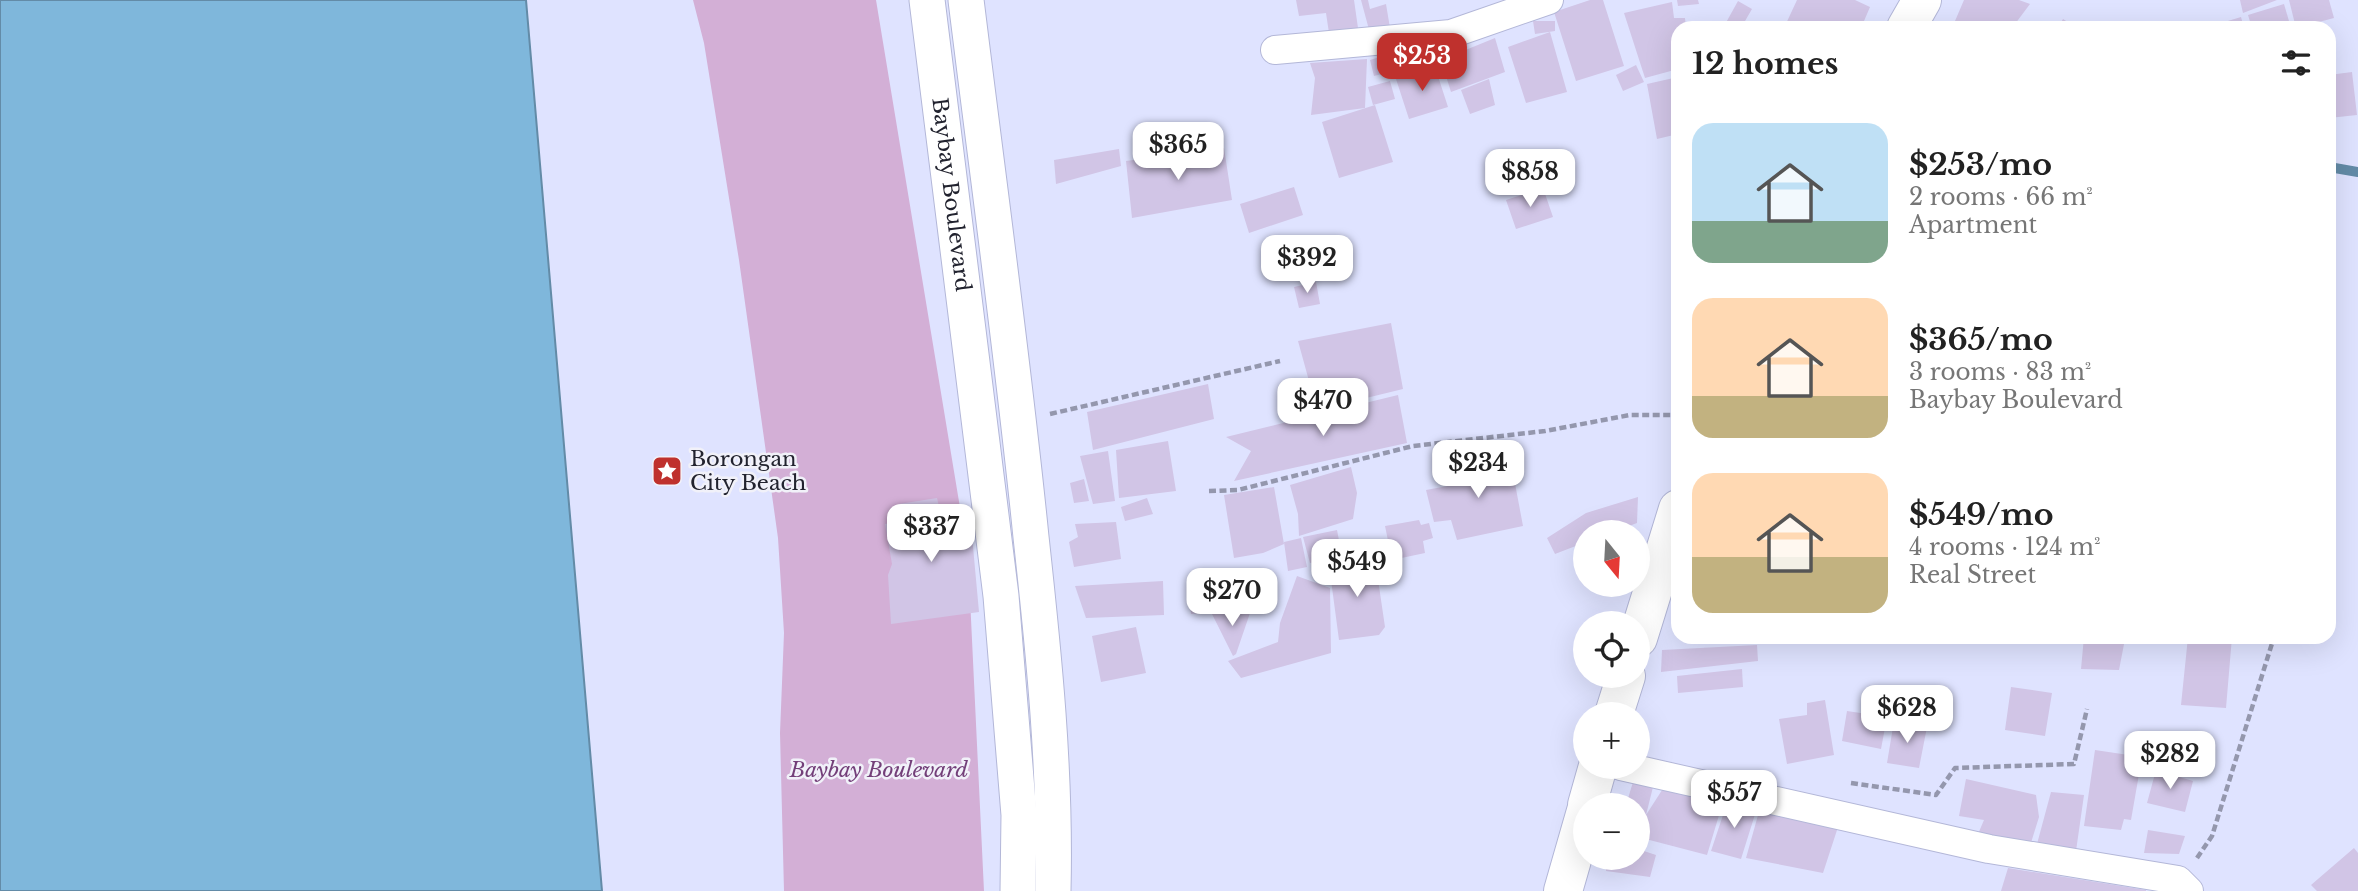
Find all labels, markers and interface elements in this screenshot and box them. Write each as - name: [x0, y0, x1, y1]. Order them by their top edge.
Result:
- pin: $253: [1381, 34, 1463, 93]
- text: $253: [1393, 42, 1451, 70]
- icon: filters: [2277, 44, 2315, 82]
- text: 12 homes: [1692, 45, 1839, 82]
- street label: Baybay Boulevard: [926, 96, 976, 293]
- pin: $365: [1137, 122, 1219, 182]
- text: $365: [1149, 131, 1207, 159]
- text: $253/mo: [1909, 146, 2052, 183]
- pin: $858: [1489, 150, 1571, 209]
- icon: home: [1748, 151, 1832, 235]
- text: $858: [1501, 158, 1559, 186]
- text: 2 rooms · 66 m²: [1909, 183, 2093, 211]
- text: Apartment: [1909, 211, 2037, 239]
- pin: $392: [1266, 236, 1348, 295]
- text: $392: [1277, 244, 1337, 272]
- text: $365/mo: [1909, 321, 2053, 358]
- icon: home: [1748, 326, 1832, 410]
- text: 3 rooms · 83 m²: [1909, 358, 2091, 386]
- pin: $470: [1282, 378, 1364, 438]
- text: Baybay Boulevard: [1909, 386, 2123, 414]
- text: $470: [1293, 387, 1353, 415]
- pin: $234: [1437, 440, 1519, 500]
- place label: Borongan City Beach: [690, 446, 806, 496]
- text: $234: [1448, 449, 1508, 477]
- place icon: Borongan City Beach: [650, 454, 684, 488]
- text: $549/mo: [1909, 496, 2054, 533]
- icon: home: [1748, 501, 1832, 585]
- pin: $337: [890, 504, 972, 564]
- text: $337: [903, 513, 959, 541]
- north arrow: [1573, 520, 1650, 597]
- map controls: [1573, 520, 1650, 870]
- text: 4 rooms · 124 m²: [1909, 533, 2100, 561]
- pin: $549: [1316, 540, 1398, 599]
- text: $549: [1327, 548, 1387, 576]
- text: Real Street: [1909, 561, 2036, 589]
- pin: $270: [1191, 568, 1273, 628]
- text: $270: [1202, 577, 1262, 605]
- button: locate: [1573, 611, 1650, 688]
- pin: $628: [1866, 686, 1948, 745]
- text: $628: [1877, 694, 1937, 722]
- button: +: [1573, 702, 1650, 779]
- pin: $282: [2129, 732, 2211, 791]
- text: $282: [2140, 740, 2200, 768]
- park label: Baybay Boulevard: [789, 757, 969, 783]
- pin: $557: [1693, 770, 1775, 830]
- text: $557: [1707, 779, 1761, 807]
- button: −: [1573, 793, 1650, 870]

